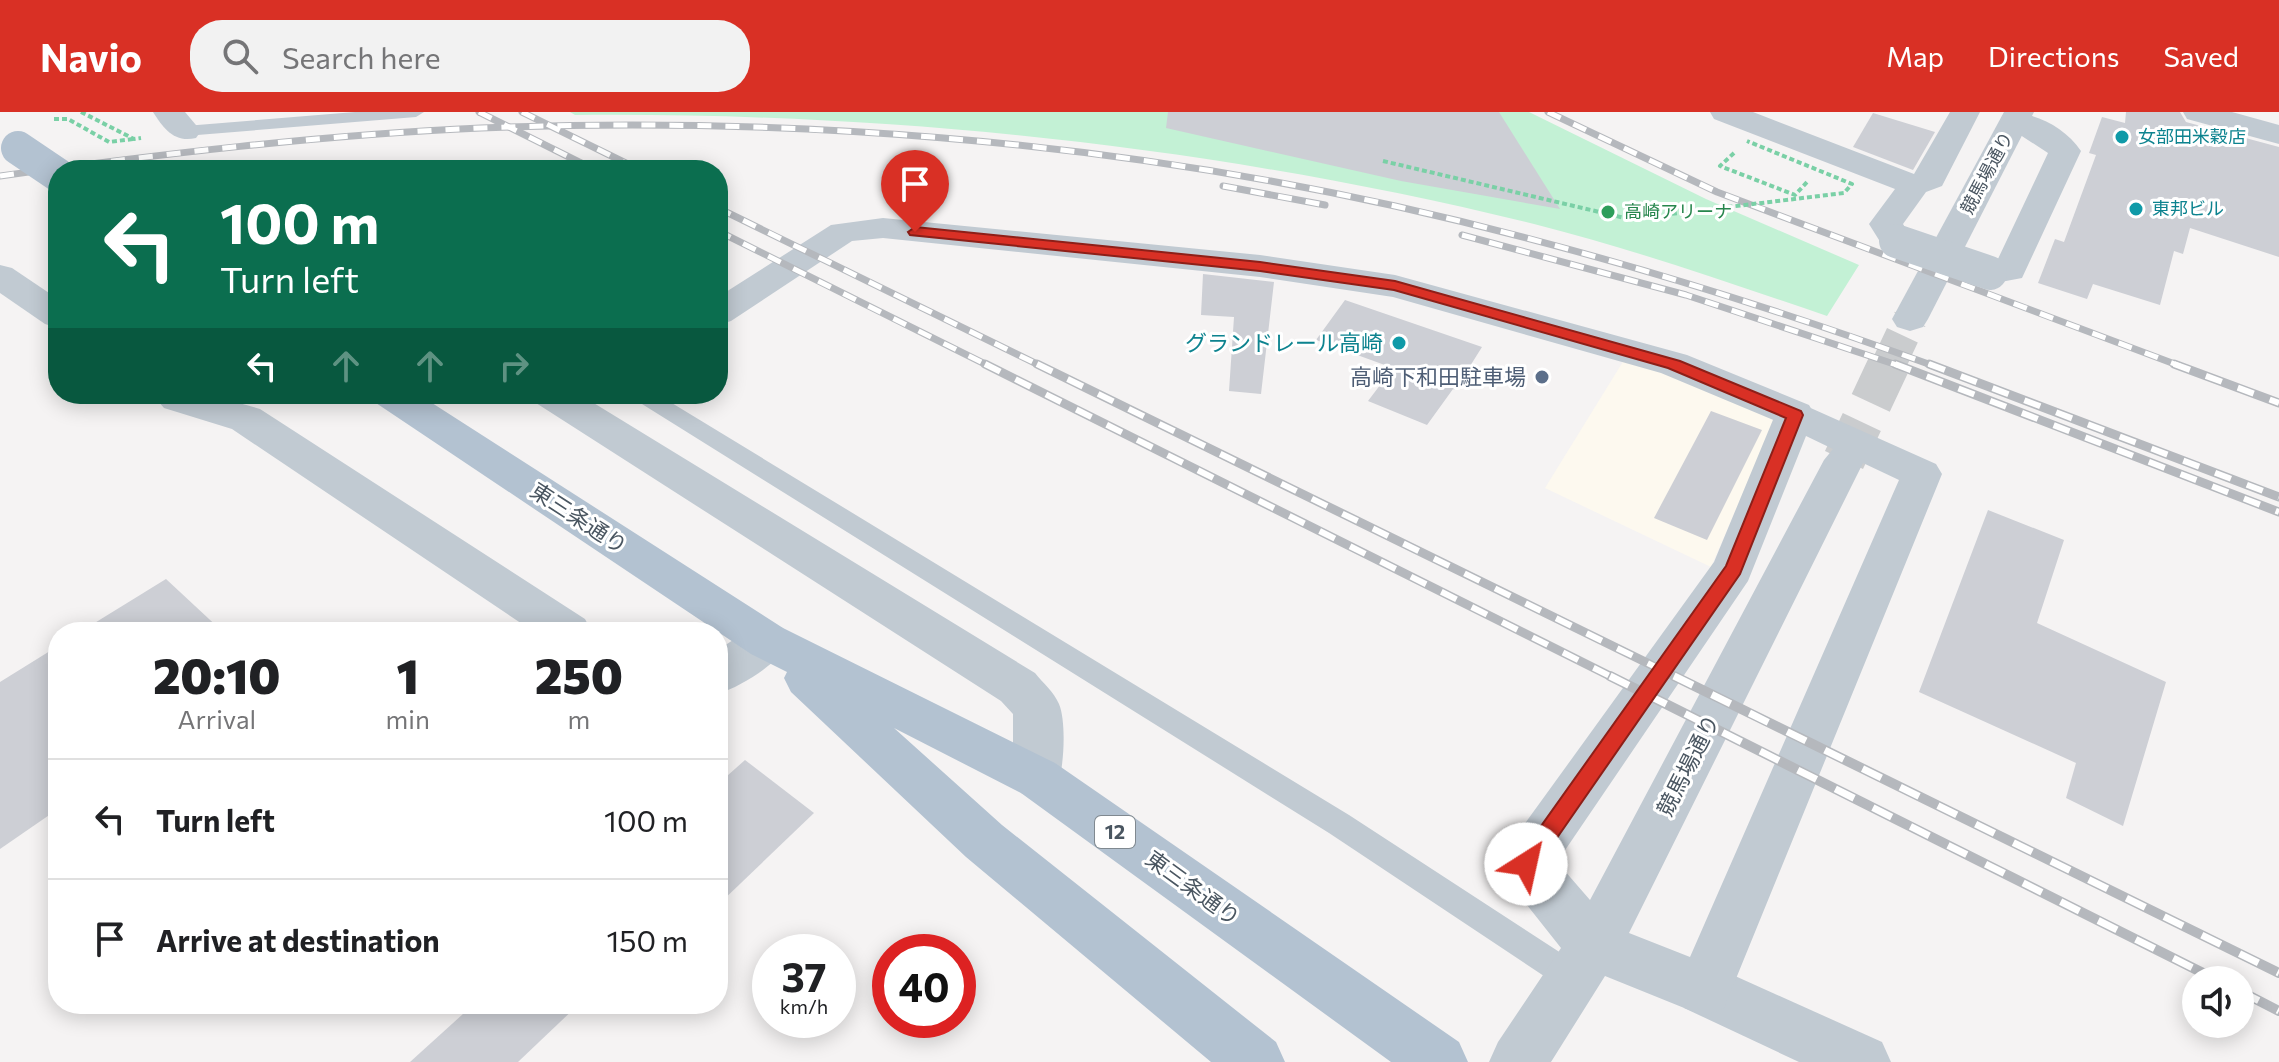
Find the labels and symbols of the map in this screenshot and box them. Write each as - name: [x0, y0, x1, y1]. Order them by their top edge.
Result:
- place label: 女部田米穀店: [2138, 125, 2246, 147]
- street label: 競馬場通り: [1955, 128, 2017, 217]
- marker: 女部田米穀店: [2113, 128, 2131, 146]
- pin: [881, 150, 949, 232]
- place label: 東邦ビル: [2152, 197, 2224, 219]
- place label: 高崎アリーナ: [1624, 200, 1732, 222]
- marker: 東邦ビル: [2127, 200, 2145, 218]
- marker: 高崎アリーナ: [1599, 203, 1617, 221]
- place label: グランドレール高崎: [1185, 329, 1383, 356]
- marker: グランドレール高崎: [1390, 334, 1408, 352]
- place label: 高崎下和田駐車場: [1350, 363, 1526, 390]
- marker: 高崎下和田駐車場: [1533, 368, 1551, 386]
- street label: 東三条通り: [526, 476, 633, 559]
- street label: 競馬場通り: [1651, 710, 1725, 820]
- road number: 12: [1095, 816, 1135, 848]
- position arrow: [1484, 822, 1568, 906]
- street label: 東三条通り: [1141, 844, 1246, 931]
- speed limit sign: 40: [872, 934, 976, 1038]

